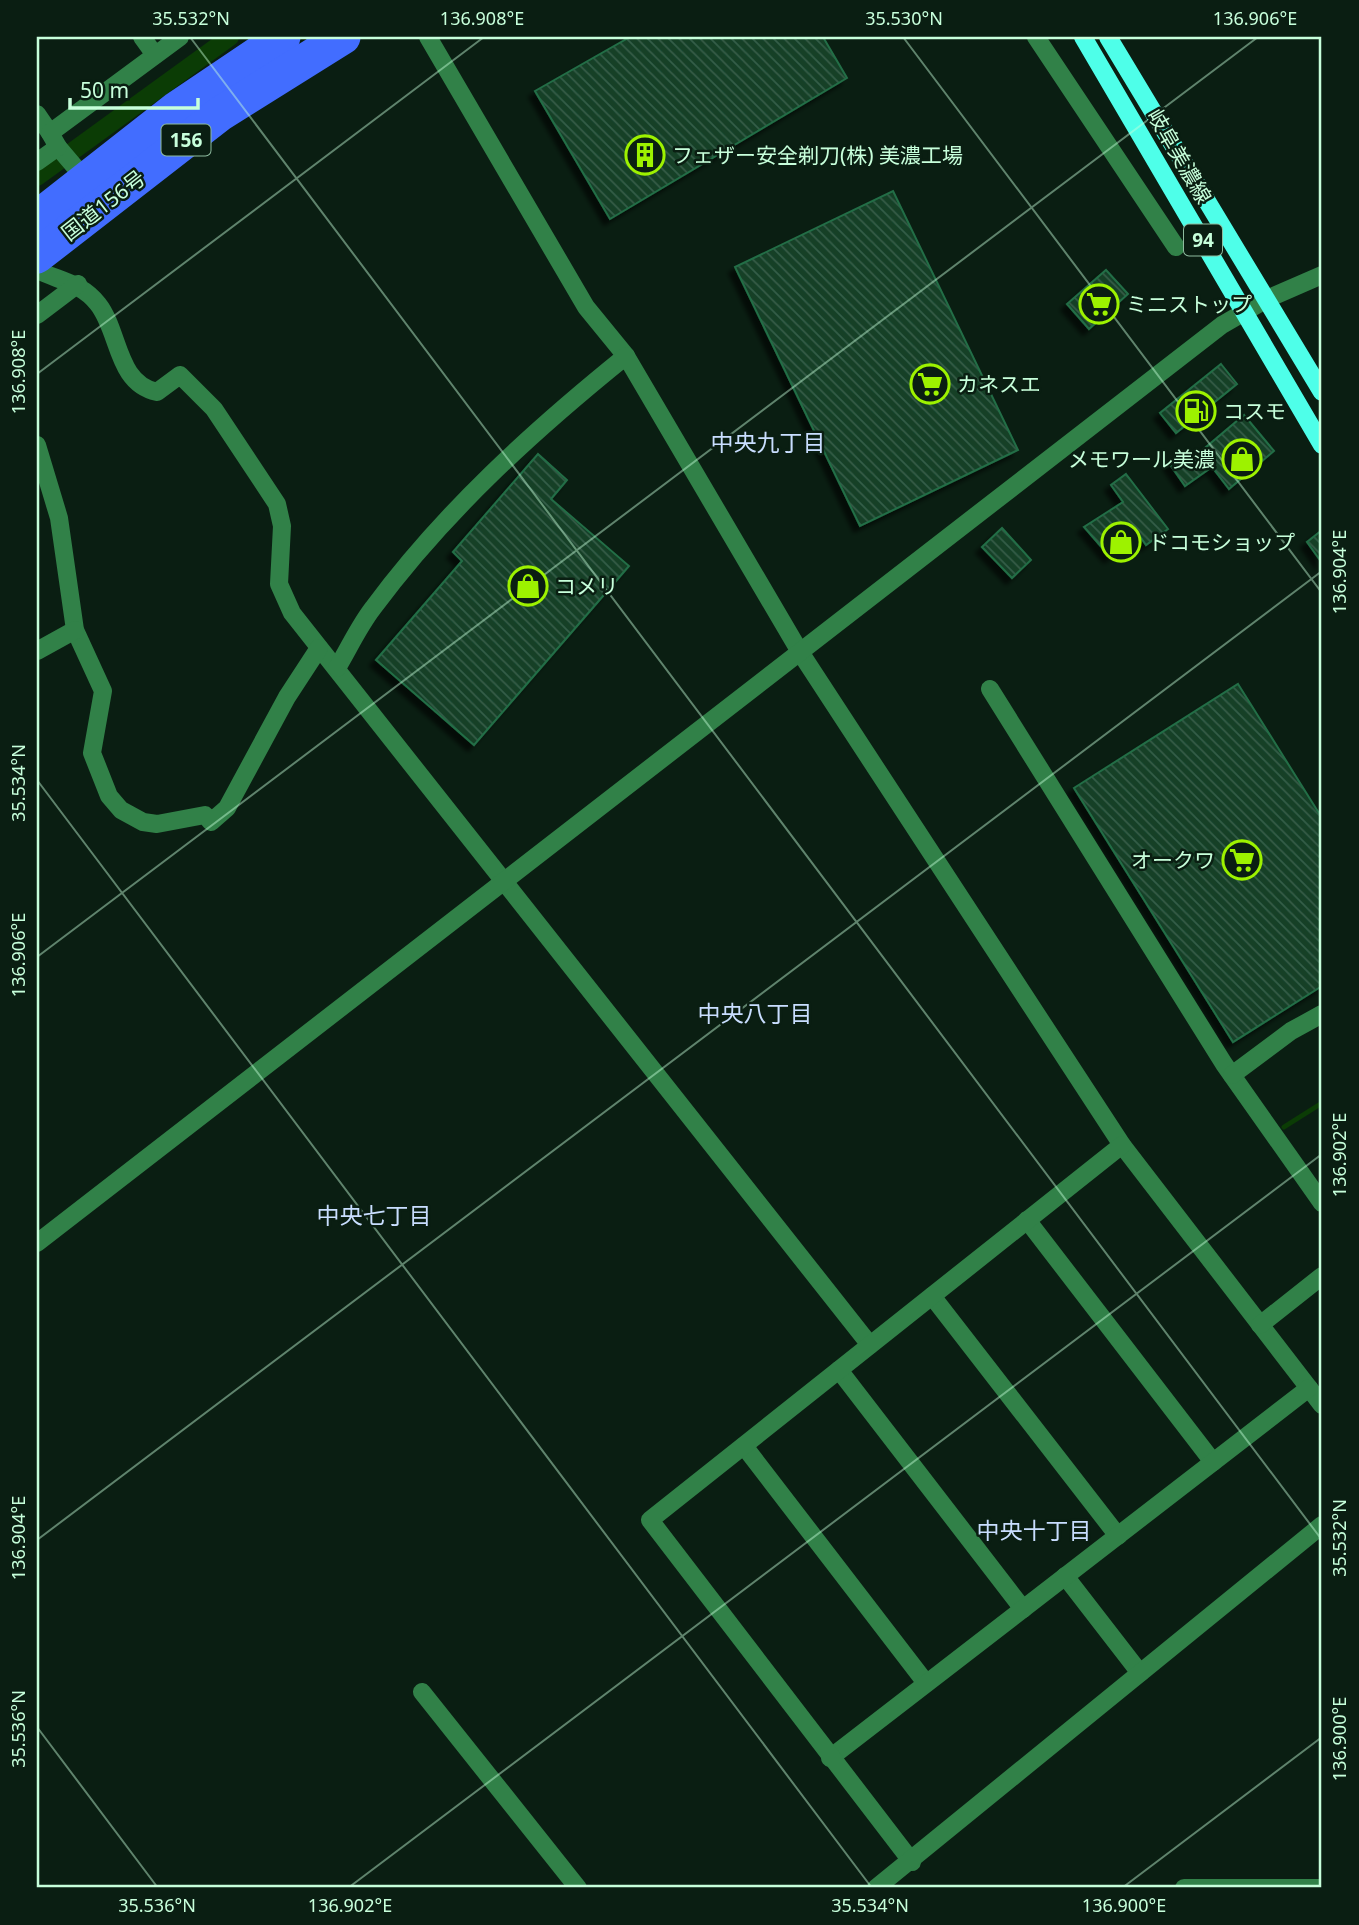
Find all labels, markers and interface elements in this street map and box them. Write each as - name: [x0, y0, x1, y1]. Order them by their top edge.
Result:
- text: 35.532°N: [152, 6, 230, 30]
- text: 136.908°E: [440, 6, 524, 30]
- text: 35.530°N: [865, 6, 943, 30]
- text: 136.906°E: [1213, 6, 1297, 30]
- scale bar: [70, 66, 198, 110]
- text: 50 m: [80, 76, 129, 104]
- street label: 岐阜美濃線: [1142, 104, 1218, 208]
- road number: 156: [162, 124, 210, 156]
- building icon: フェザー安全剃刀(株) 美濃工場: [624, 134, 666, 176]
- place label: フェザー安全剃刀(株) 美濃工場: [672, 141, 963, 169]
- street label: 国道156号: [55, 163, 151, 247]
- road number: 94: [1184, 224, 1222, 256]
- supermarket icon: ミニストップ: [1078, 283, 1120, 325]
- place label: ミニストップ: [1126, 290, 1252, 318]
- text: 136.908°E: [6, 330, 30, 414]
- supermarket icon: カネスエ: [909, 363, 951, 405]
- place label: カネスエ: [957, 370, 1041, 398]
- fuel station icon: コスモ: [1175, 390, 1217, 432]
- place label: コスモ: [1223, 397, 1286, 425]
- district label: 中央九丁目: [711, 426, 826, 458]
- shop icon: メモワール美濃: [1221, 438, 1263, 480]
- place label: メモワール美濃: [1068, 445, 1215, 473]
- shop icon: ドコモショップ: [1100, 521, 1142, 563]
- place label: ドコモショップ: [1148, 528, 1295, 556]
- text: 136.904°E: [1327, 530, 1351, 614]
- shop icon: コメリ: [507, 565, 549, 607]
- place label: コメリ: [555, 572, 618, 600]
- text: 35.534°N: [6, 744, 30, 822]
- supermarket icon: オークワ: [1221, 839, 1263, 881]
- place label: オークワ: [1131, 846, 1215, 874]
- text: 136.906°E: [6, 913, 30, 997]
- district label: 中央八丁目: [698, 997, 813, 1029]
- text: 136.902°E: [1327, 1113, 1351, 1197]
- district label: 中央七丁目: [317, 1199, 432, 1231]
- text: 136.904°E: [6, 1496, 30, 1580]
- text: 35.532°N: [1327, 1499, 1351, 1577]
- district label: 中央十丁目: [977, 1514, 1092, 1546]
- text: 35.536°N: [6, 1690, 30, 1768]
- text: 136.900°E: [1327, 1697, 1351, 1781]
- text: 35.536°N: [118, 1893, 196, 1917]
- text: 136.902°E: [308, 1893, 392, 1917]
- text: 35.534°N: [831, 1893, 909, 1917]
- text: 136.900°E: [1082, 1893, 1166, 1917]

